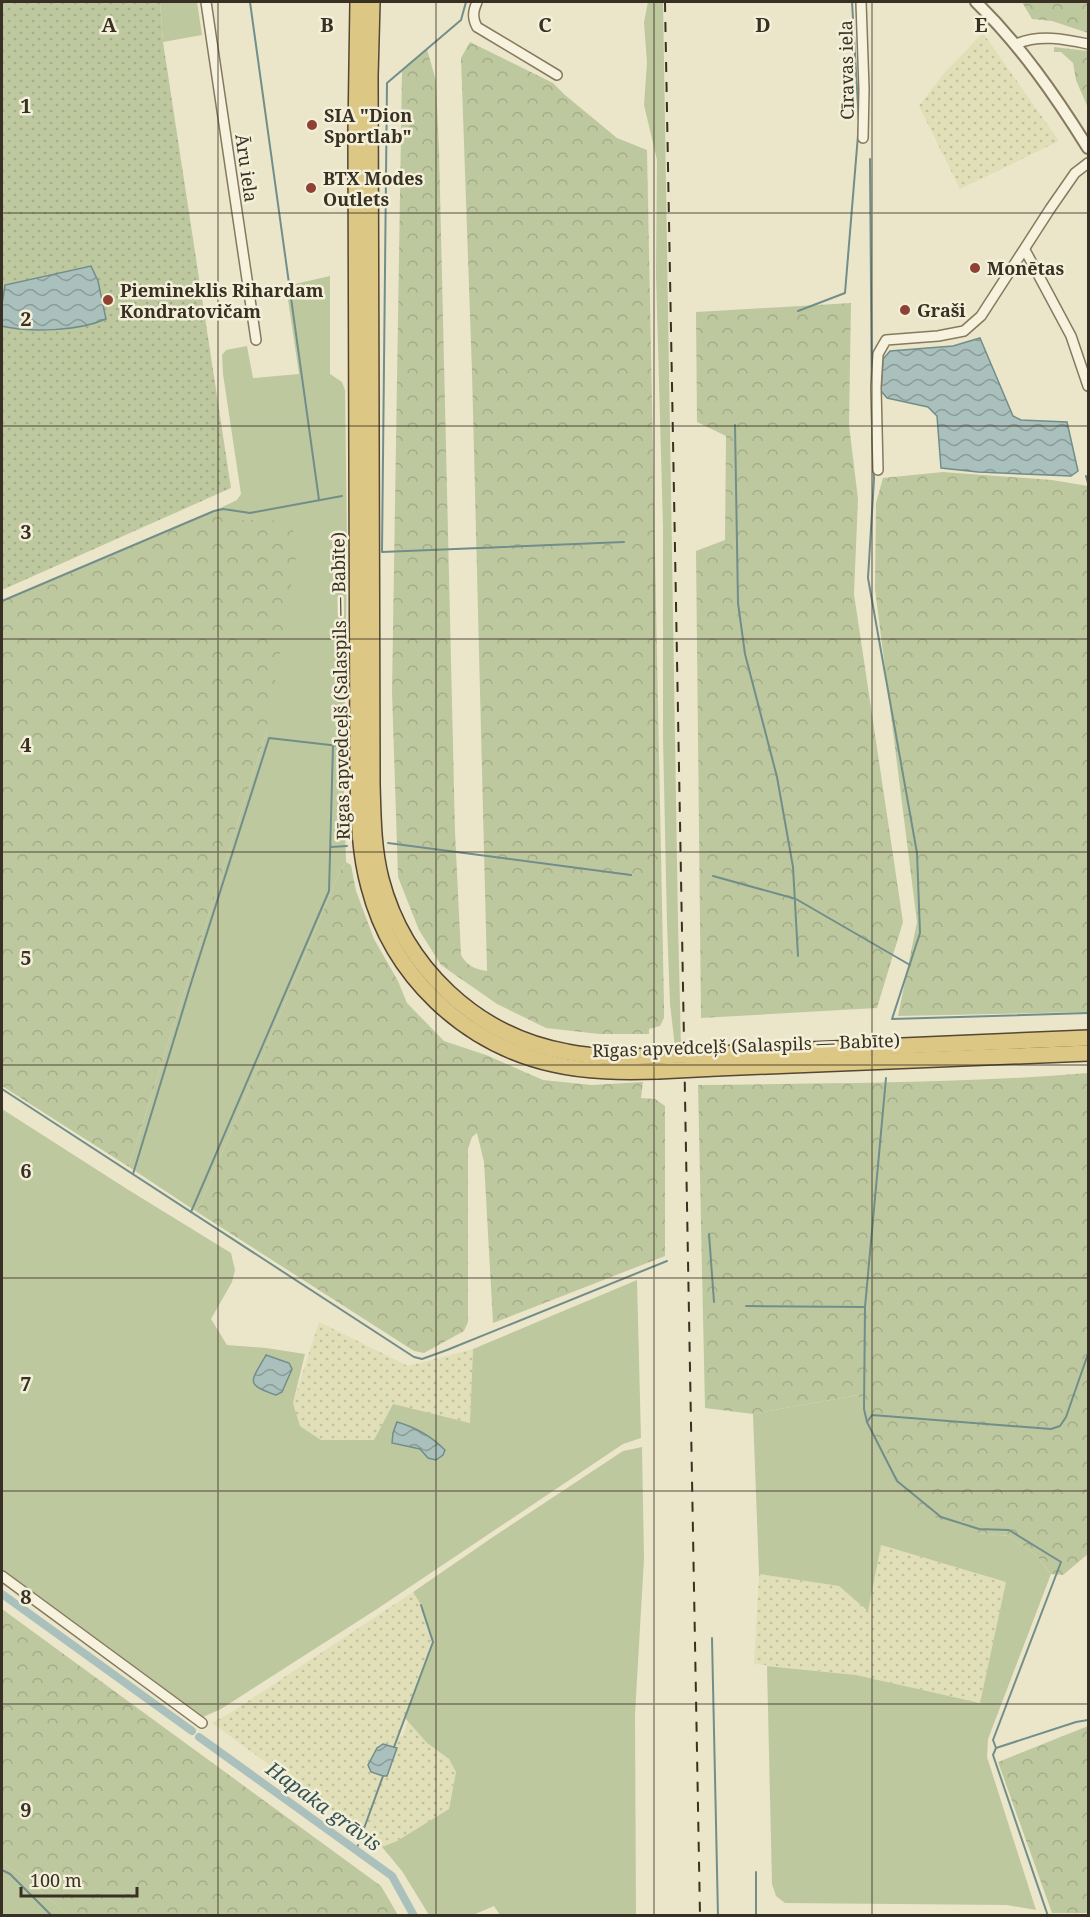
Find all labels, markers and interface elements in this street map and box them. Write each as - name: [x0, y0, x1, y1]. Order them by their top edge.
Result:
- text: A: [101, 11, 117, 38]
- text: B: [320, 11, 334, 38]
- text: C: [538, 11, 552, 38]
- text: D: [755, 11, 771, 38]
- text: E: [974, 11, 988, 38]
- street label: Cīravas iela: [833, 20, 859, 120]
- text: 1: [20, 92, 32, 119]
- place label: SIA "Dion Sportlab": [324, 103, 412, 148]
- marker: SIA "Dion Sportlab": [305, 118, 319, 132]
- street label: Āru iela: [230, 132, 264, 204]
- place label: BTX Modes Outlets: [323, 166, 424, 211]
- marker: BTX Modes Outlets: [304, 181, 318, 195]
- place label: Monētas: [987, 256, 1065, 280]
- marker: Monētas: [968, 261, 982, 275]
- place label: Piemineklis Rihardam Kondratovičam: [120, 278, 324, 323]
- marker: Piemineklis Rihardam Kondratovičam: [101, 293, 115, 307]
- place label: Graši: [917, 298, 966, 322]
- marker: Graši: [898, 303, 912, 317]
- text: 2: [20, 305, 32, 332]
- text: 3: [20, 518, 32, 545]
- street label: Rīgas apvedceļš (Salaspils — Babīte): [325, 532, 355, 840]
- text: 4: [20, 731, 32, 758]
- text: 5: [20, 944, 32, 971]
- street label: Rīgas apvedceļš (Salaspils — Babīte): [592, 1028, 900, 1062]
- text: 6: [20, 1157, 32, 1184]
- text: 7: [20, 1370, 32, 1397]
- text: 8: [20, 1583, 32, 1610]
- water label: Hapaka grāvis: [260, 1754, 387, 1857]
- text: 9: [20, 1796, 32, 1823]
- scale bar: [21, 1860, 136, 1898]
- text: 100 m: [30, 1868, 82, 1892]

